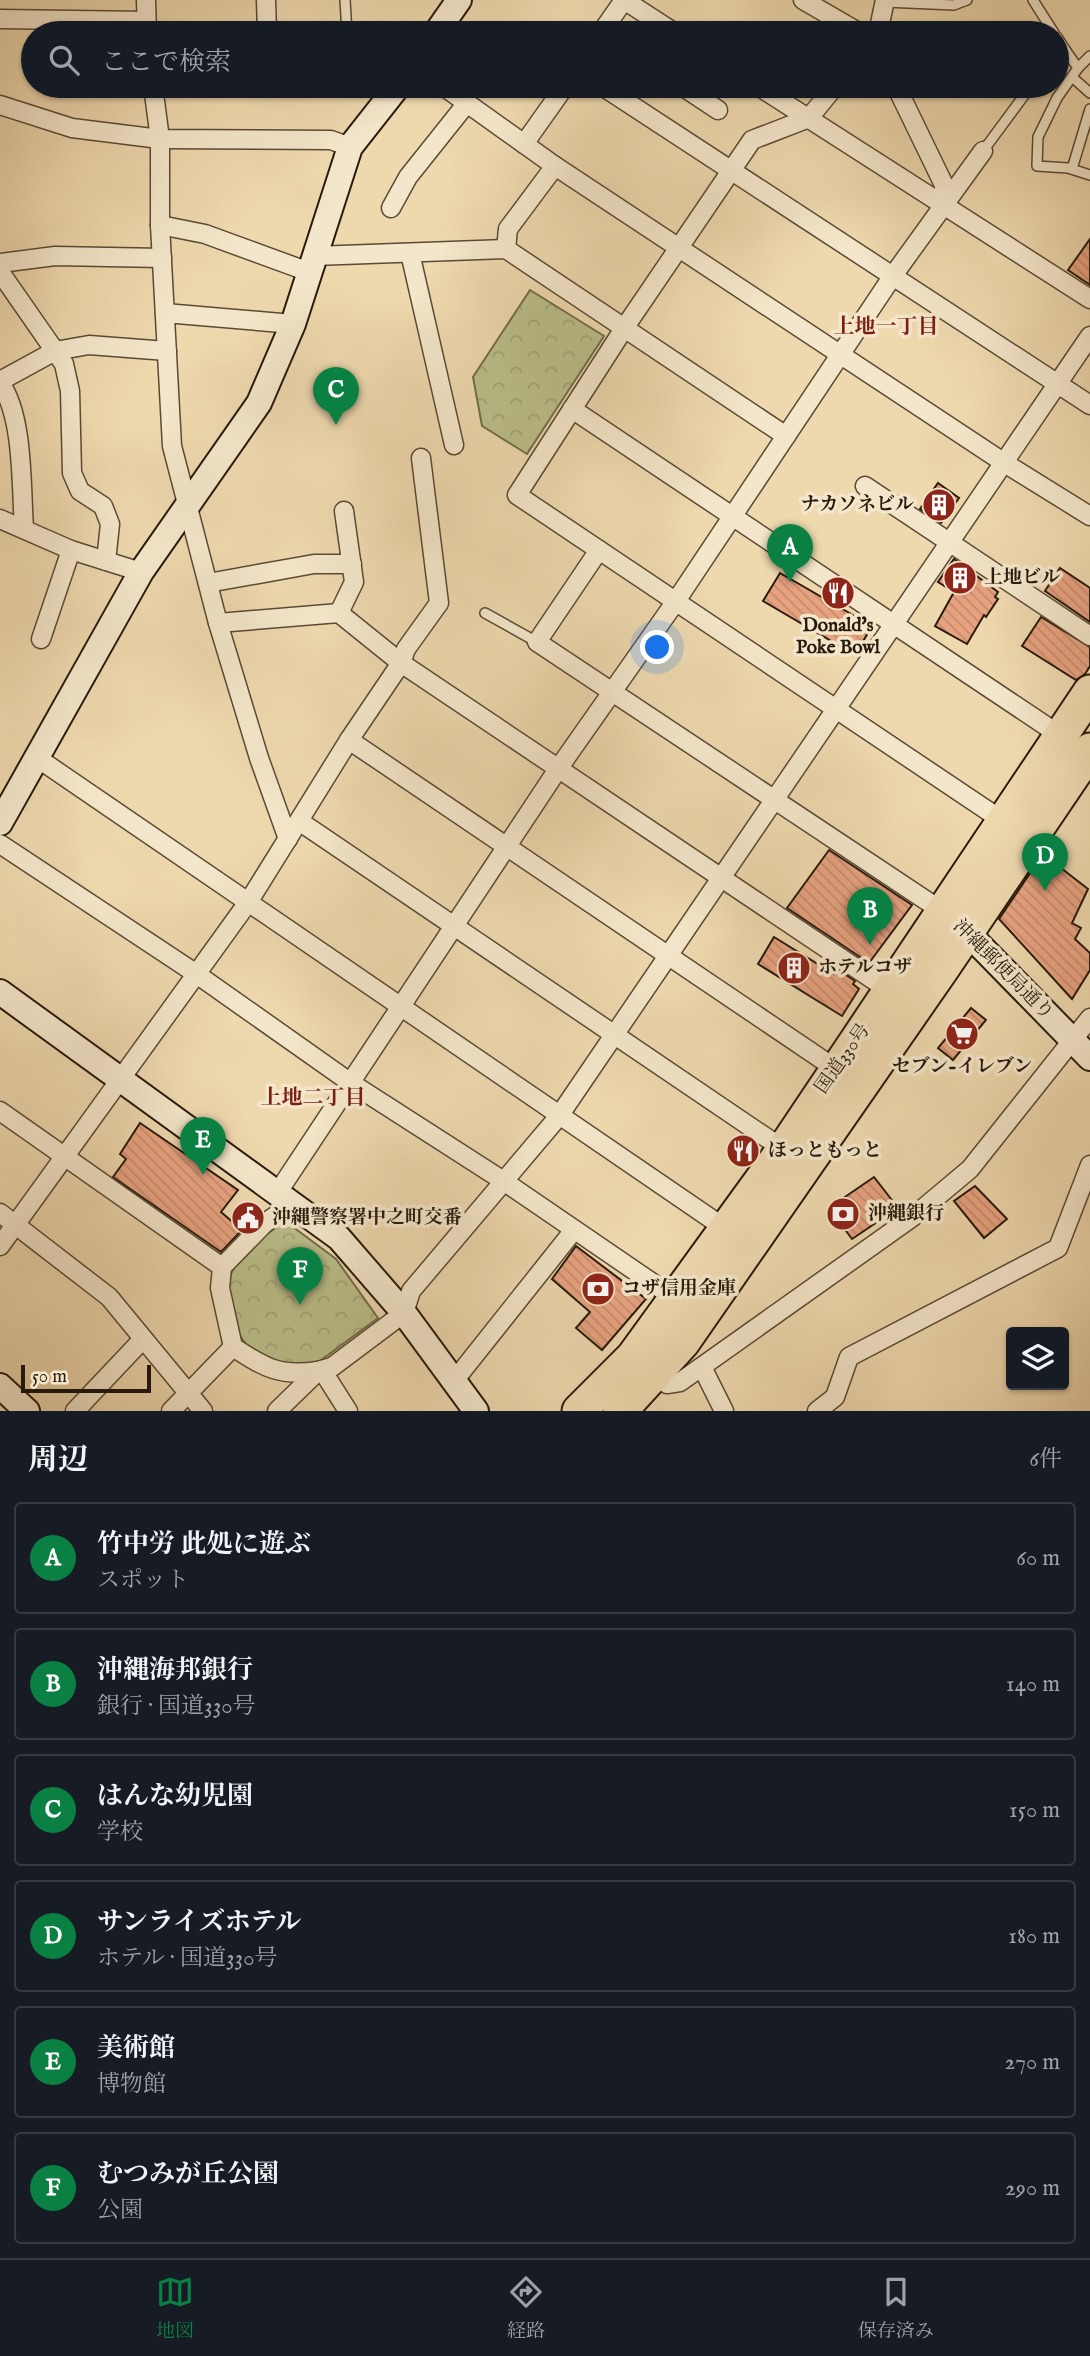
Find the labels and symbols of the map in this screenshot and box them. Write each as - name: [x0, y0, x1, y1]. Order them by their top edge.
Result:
- district label: 上地一丁目: [834, 314, 939, 341]
- pin: C: [313, 367, 359, 425]
- building icon: ナカソネビル: [920, 486, 958, 524]
- place label: ナカソネビル: [801, 493, 914, 517]
- pin: A: [767, 524, 813, 582]
- building icon: 上地ビル: [941, 559, 979, 597]
- place label: 上地ビル: [984, 566, 1060, 590]
- restaurant icon: Donald's Poke Bowl: [819, 574, 857, 612]
- place label: Donald's Poke Bowl: [796, 614, 881, 660]
- your location: [640, 630, 674, 664]
- pin: D: [1022, 833, 1068, 891]
- pin: B: [847, 887, 893, 945]
- street label: 沖縄郵便局通り: [947, 914, 1059, 1026]
- building icon: ホテルコザ: [775, 949, 813, 987]
- place label: ホテルコザ: [818, 956, 912, 980]
- supermarket icon: セブン-イレブン: [943, 1015, 981, 1053]
- street label: 国道330号: [810, 1019, 876, 1099]
- place label: セブン-イレブン: [892, 1055, 1032, 1079]
- district label: 上地二丁目: [261, 1085, 366, 1112]
- pin: E: [180, 1117, 226, 1175]
- restaurant icon: ほっともっと: [724, 1132, 762, 1170]
- place label: ほっともっと: [768, 1139, 882, 1163]
- bank icon: 沖縄銀行: [824, 1195, 862, 1233]
- public building icon: 沖縄警察署中之町交番: [229, 1199, 267, 1237]
- place label: 沖縄銀行: [868, 1202, 944, 1226]
- place label: 沖縄警察署中之町交番: [272, 1206, 462, 1230]
- pin: F: [277, 1247, 323, 1305]
- bank icon: コザ信用金庫: [579, 1270, 617, 1308]
- place label: コザ信用金庫: [622, 1277, 736, 1301]
- scale bar: [21, 1362, 150, 1394]

